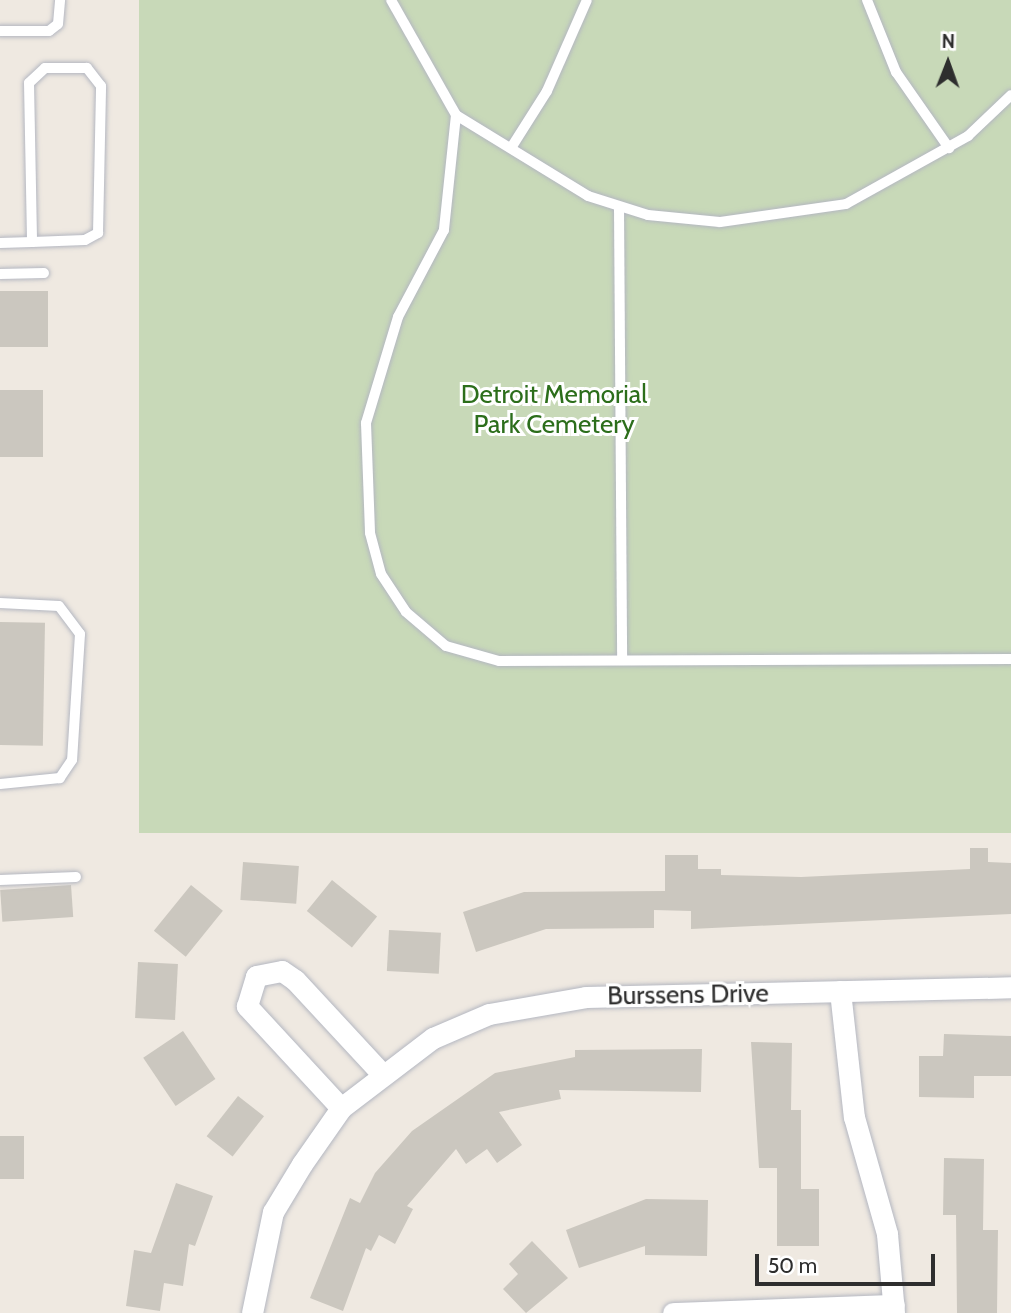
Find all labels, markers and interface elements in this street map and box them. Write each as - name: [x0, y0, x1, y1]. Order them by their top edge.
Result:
- north arrow: [913, 28, 983, 98]
- text: N: [941, 30, 955, 53]
- park label: Detroit Memorial Park Cemetery: [461, 379, 647, 440]
- street label: Burssens Drive: [607, 978, 769, 1012]
- scale bar: [759, 1240, 939, 1284]
- text: 50 m: [768, 1253, 817, 1278]

